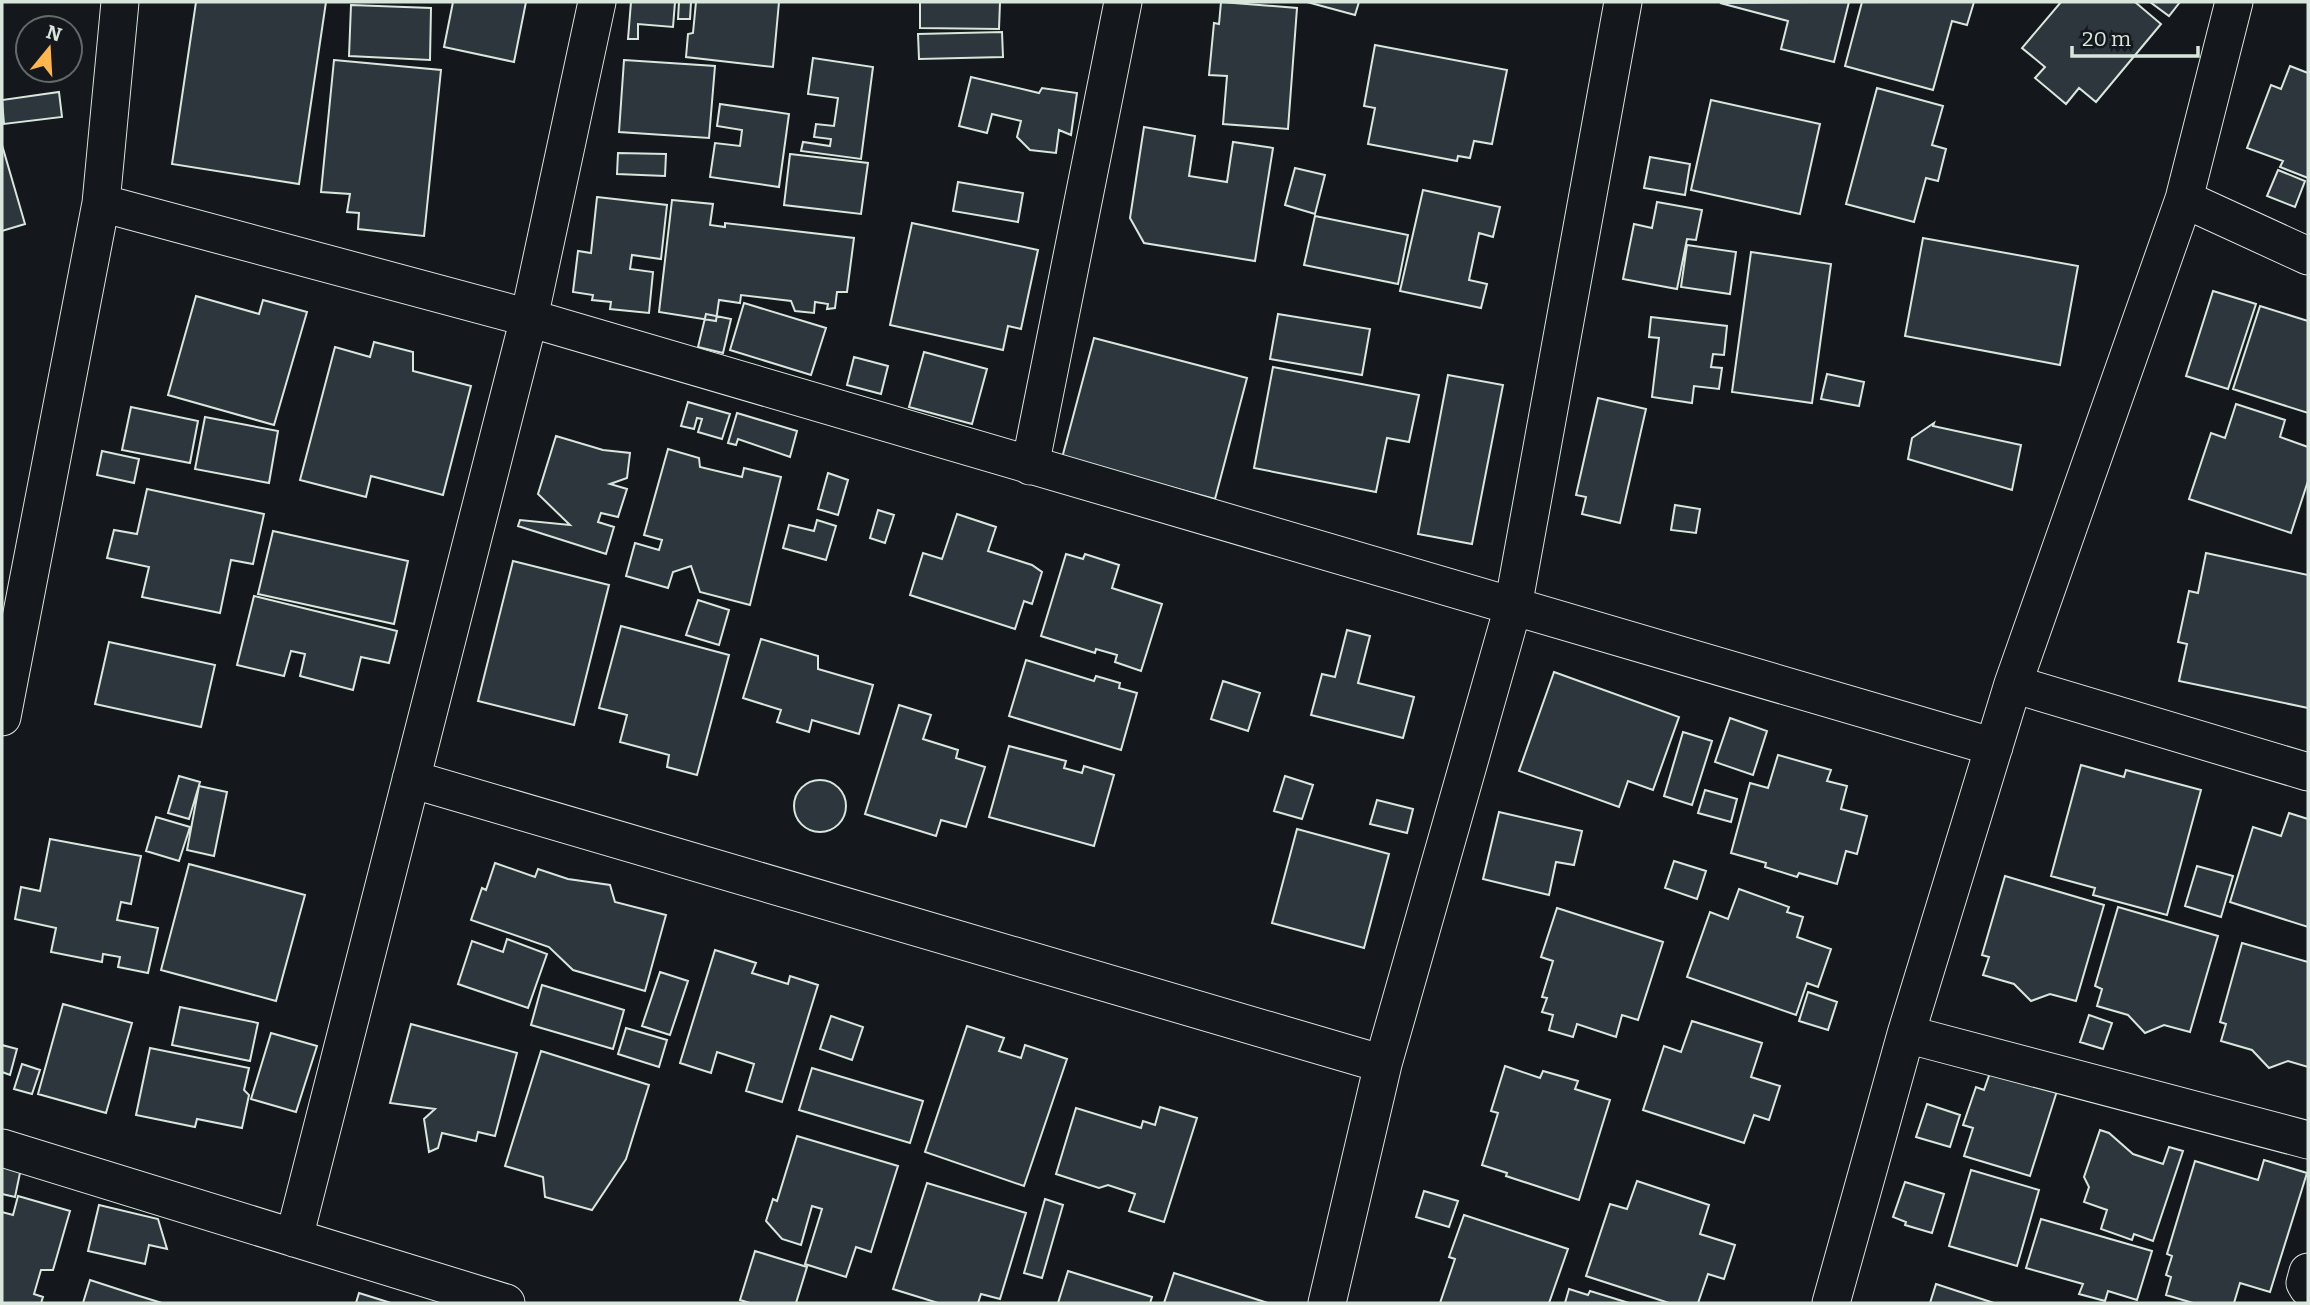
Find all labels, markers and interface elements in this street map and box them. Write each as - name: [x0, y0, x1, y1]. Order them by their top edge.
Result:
- north arrow: [14, 14, 84, 84]
- scale bar: [2072, 14, 2198, 58]
- text: N: [44, 20, 65, 47]
- text: 20 m: [2082, 26, 2131, 52]

